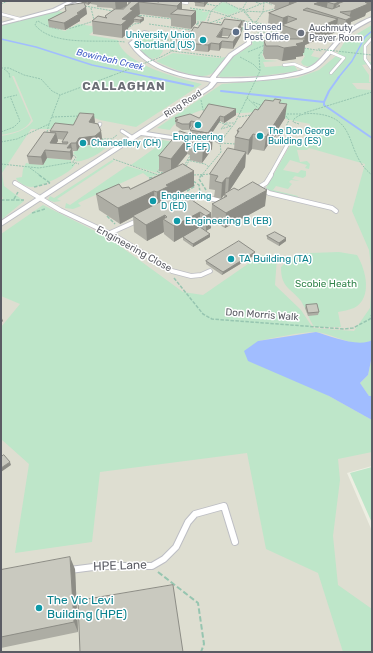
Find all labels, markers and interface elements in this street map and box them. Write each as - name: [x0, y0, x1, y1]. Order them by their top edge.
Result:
- place label: Licensed Post Office: [244, 22, 289, 43]
- place label: Auchmuty Prayer Room: [309, 23, 363, 44]
- marker: Licensed Post Office: [231, 27, 241, 37]
- marker: Auchmuty Prayer Room: [296, 28, 306, 38]
- place label: University Union Shortland (US): [126, 30, 195, 51]
- marker: University Union Shortland (US): [198, 35, 208, 45]
- water label: Bowinbah Creek: [75, 47, 145, 73]
- district label: CALLAGHAN: [82, 80, 166, 94]
- street label: Ring Road: [162, 88, 204, 120]
- marker: Engineering F (EF): [193, 120, 203, 130]
- place label: The Don George Building (ES): [268, 126, 335, 147]
- marker: The Don George Building (ES): [255, 131, 265, 141]
- place label: Engineering F (EF): [173, 132, 223, 153]
- marker: Chancellery (CH): [78, 138, 88, 148]
- place label: Chancellery (CH): [91, 138, 161, 148]
- place label: Engineering D (ED): [161, 191, 211, 212]
- marker: Engineering D (ED): [148, 196, 158, 206]
- place label: Engineering B (EB): [185, 215, 272, 227]
- marker: Engineering B (EB): [172, 216, 182, 226]
- street label: Engineering Close: [94, 223, 174, 275]
- place label: TA Building (TA): [239, 253, 312, 265]
- marker: TA Building (TA): [226, 254, 236, 264]
- park label: Scobie Heath: [295, 278, 357, 290]
- street label: Don Morris Walk: [225, 306, 299, 324]
- street label: HPE Lane: [93, 558, 147, 574]
- place label: The Vic Levi Building (HPE): [47, 594, 127, 622]
- marker: The Vic Levi Building (HPE): [34, 603, 44, 613]

